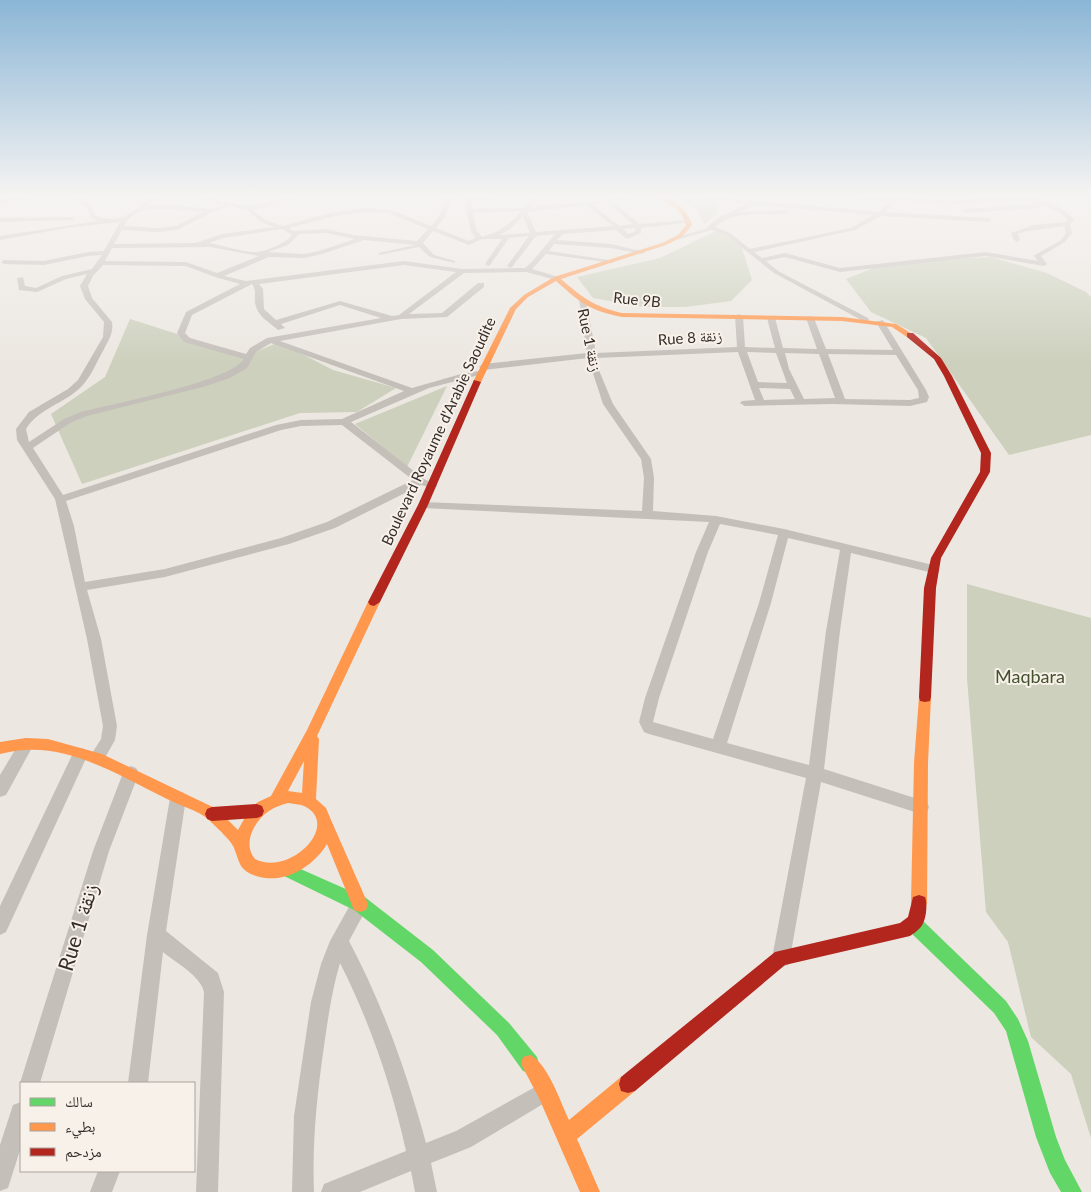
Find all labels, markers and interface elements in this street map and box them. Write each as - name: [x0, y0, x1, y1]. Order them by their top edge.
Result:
- street label: Rue 9B: [612, 288, 662, 310]
- street label: Rue 1 زنقة: [574, 307, 606, 374]
- street label: Boulevard Royaume d'Arabie Saoudite: [377, 314, 499, 548]
- street label: Rue 8 زنقة: [657, 326, 723, 349]
- park label: Maqbara: [995, 665, 1065, 687]
- street label: Rue 1 زنقة: [52, 880, 102, 974]
- legend: [20, 1082, 195, 1172]
- text: سالك: [65, 1092, 93, 1110]
- text: بطيء: [65, 1117, 95, 1139]
- text: مزدحم: [65, 1142, 102, 1162]

